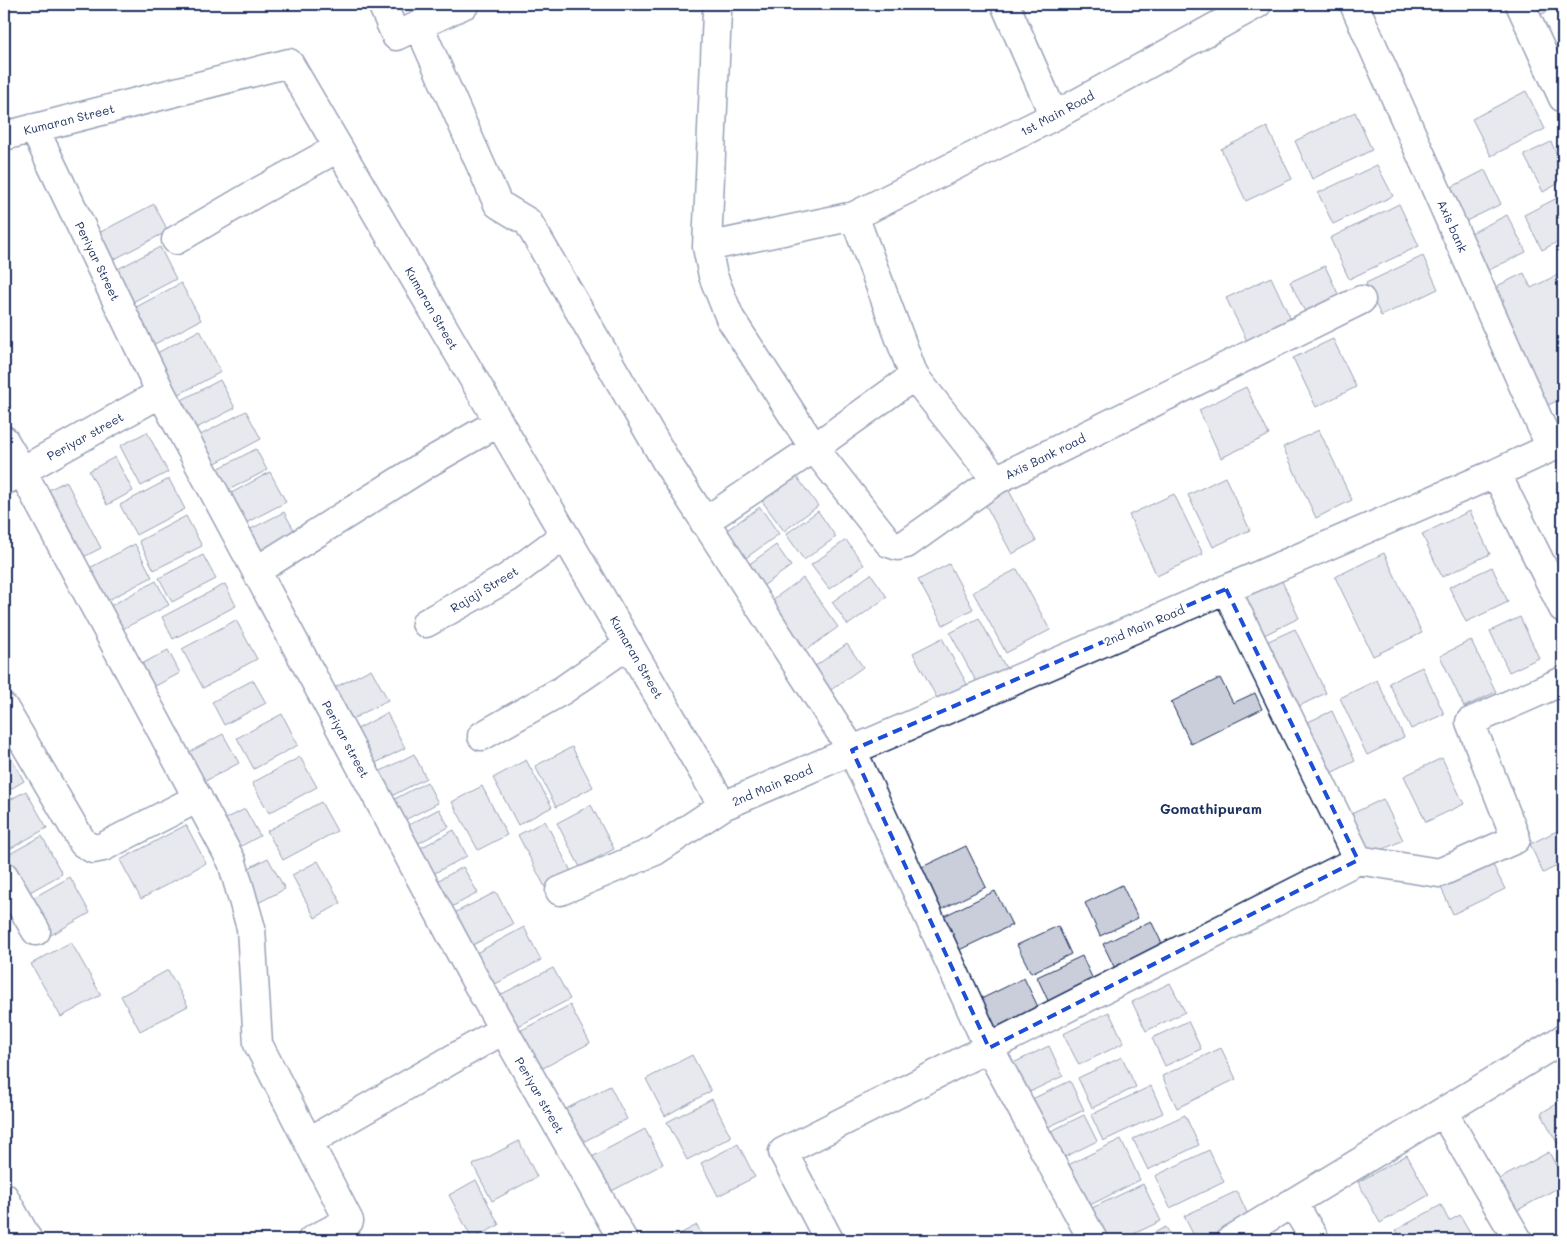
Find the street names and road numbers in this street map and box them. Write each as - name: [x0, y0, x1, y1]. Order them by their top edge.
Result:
- street label: 1st Main Road: [1017, 87, 1097, 139]
- street label: Kumaran Street: [22, 100, 116, 138]
- street label: Axis bank: [1434, 197, 1472, 255]
- street label: Periyar Street: [72, 219, 124, 303]
- street label: Kumaran Street: [402, 264, 462, 352]
- street label: Periyar street: [44, 408, 126, 464]
- street label: Axis Bank road: [1002, 429, 1088, 482]
- street label: Rajaji Street: [447, 562, 521, 616]
- street label: 2nd Main Road: [1101, 601, 1187, 649]
- street label: Kumaran Street: [607, 613, 667, 701]
- street label: Periyar street: [319, 698, 373, 780]
- street label: 2nd Main Road: [729, 761, 815, 809]
- street label: Periyar street: [512, 1054, 568, 1136]

